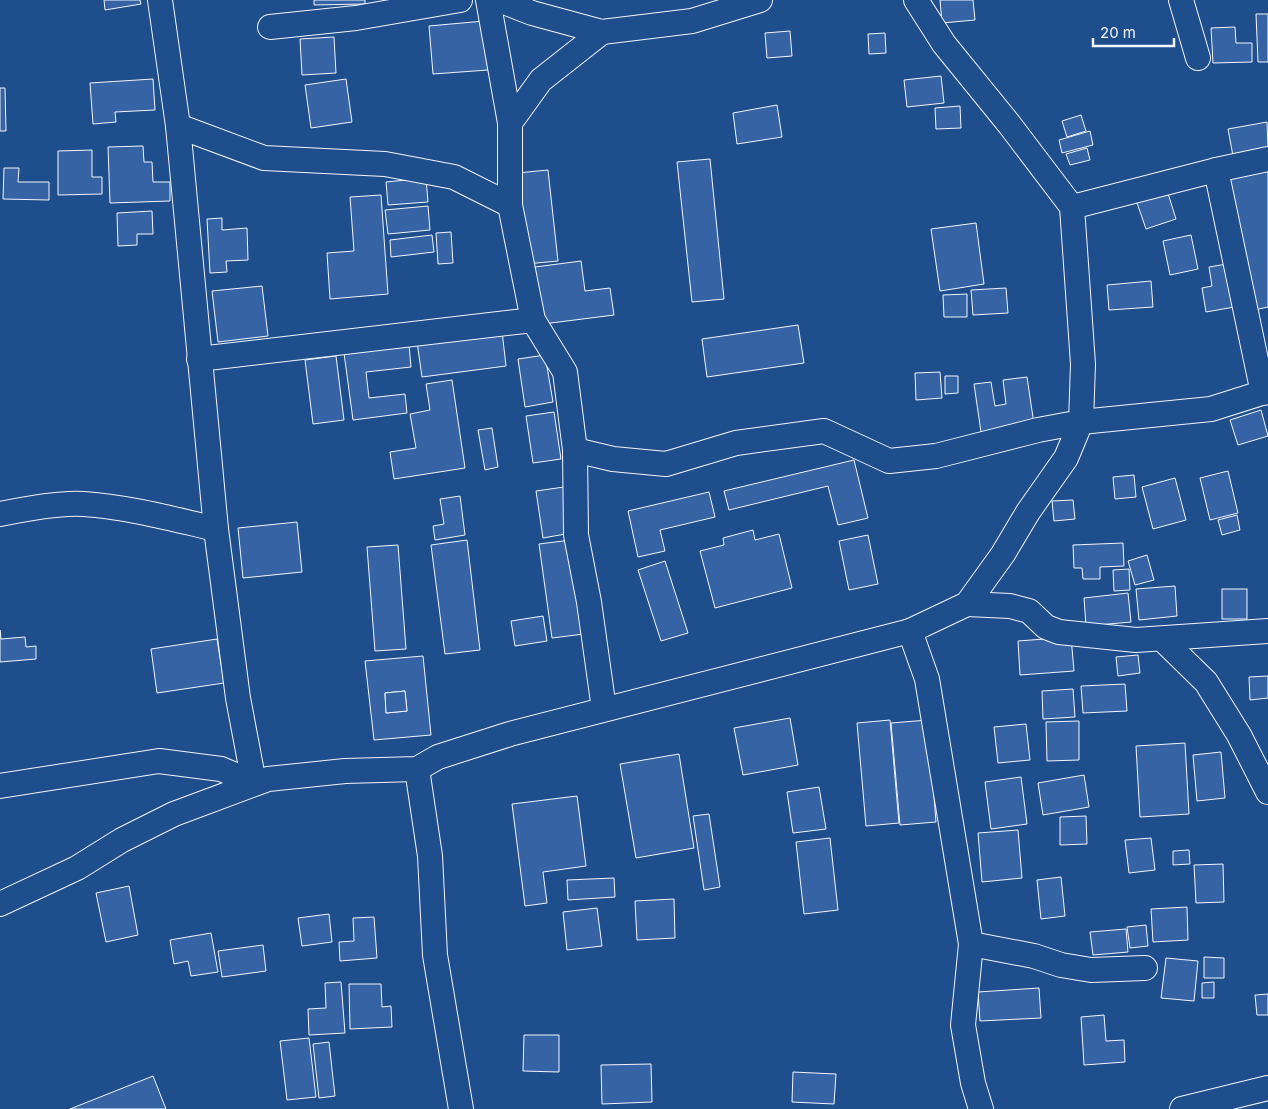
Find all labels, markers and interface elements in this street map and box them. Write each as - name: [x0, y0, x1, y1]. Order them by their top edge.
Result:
- scale bar: [1093, 15, 1174, 47]
- text: 20 m: [1100, 23, 1136, 42]

